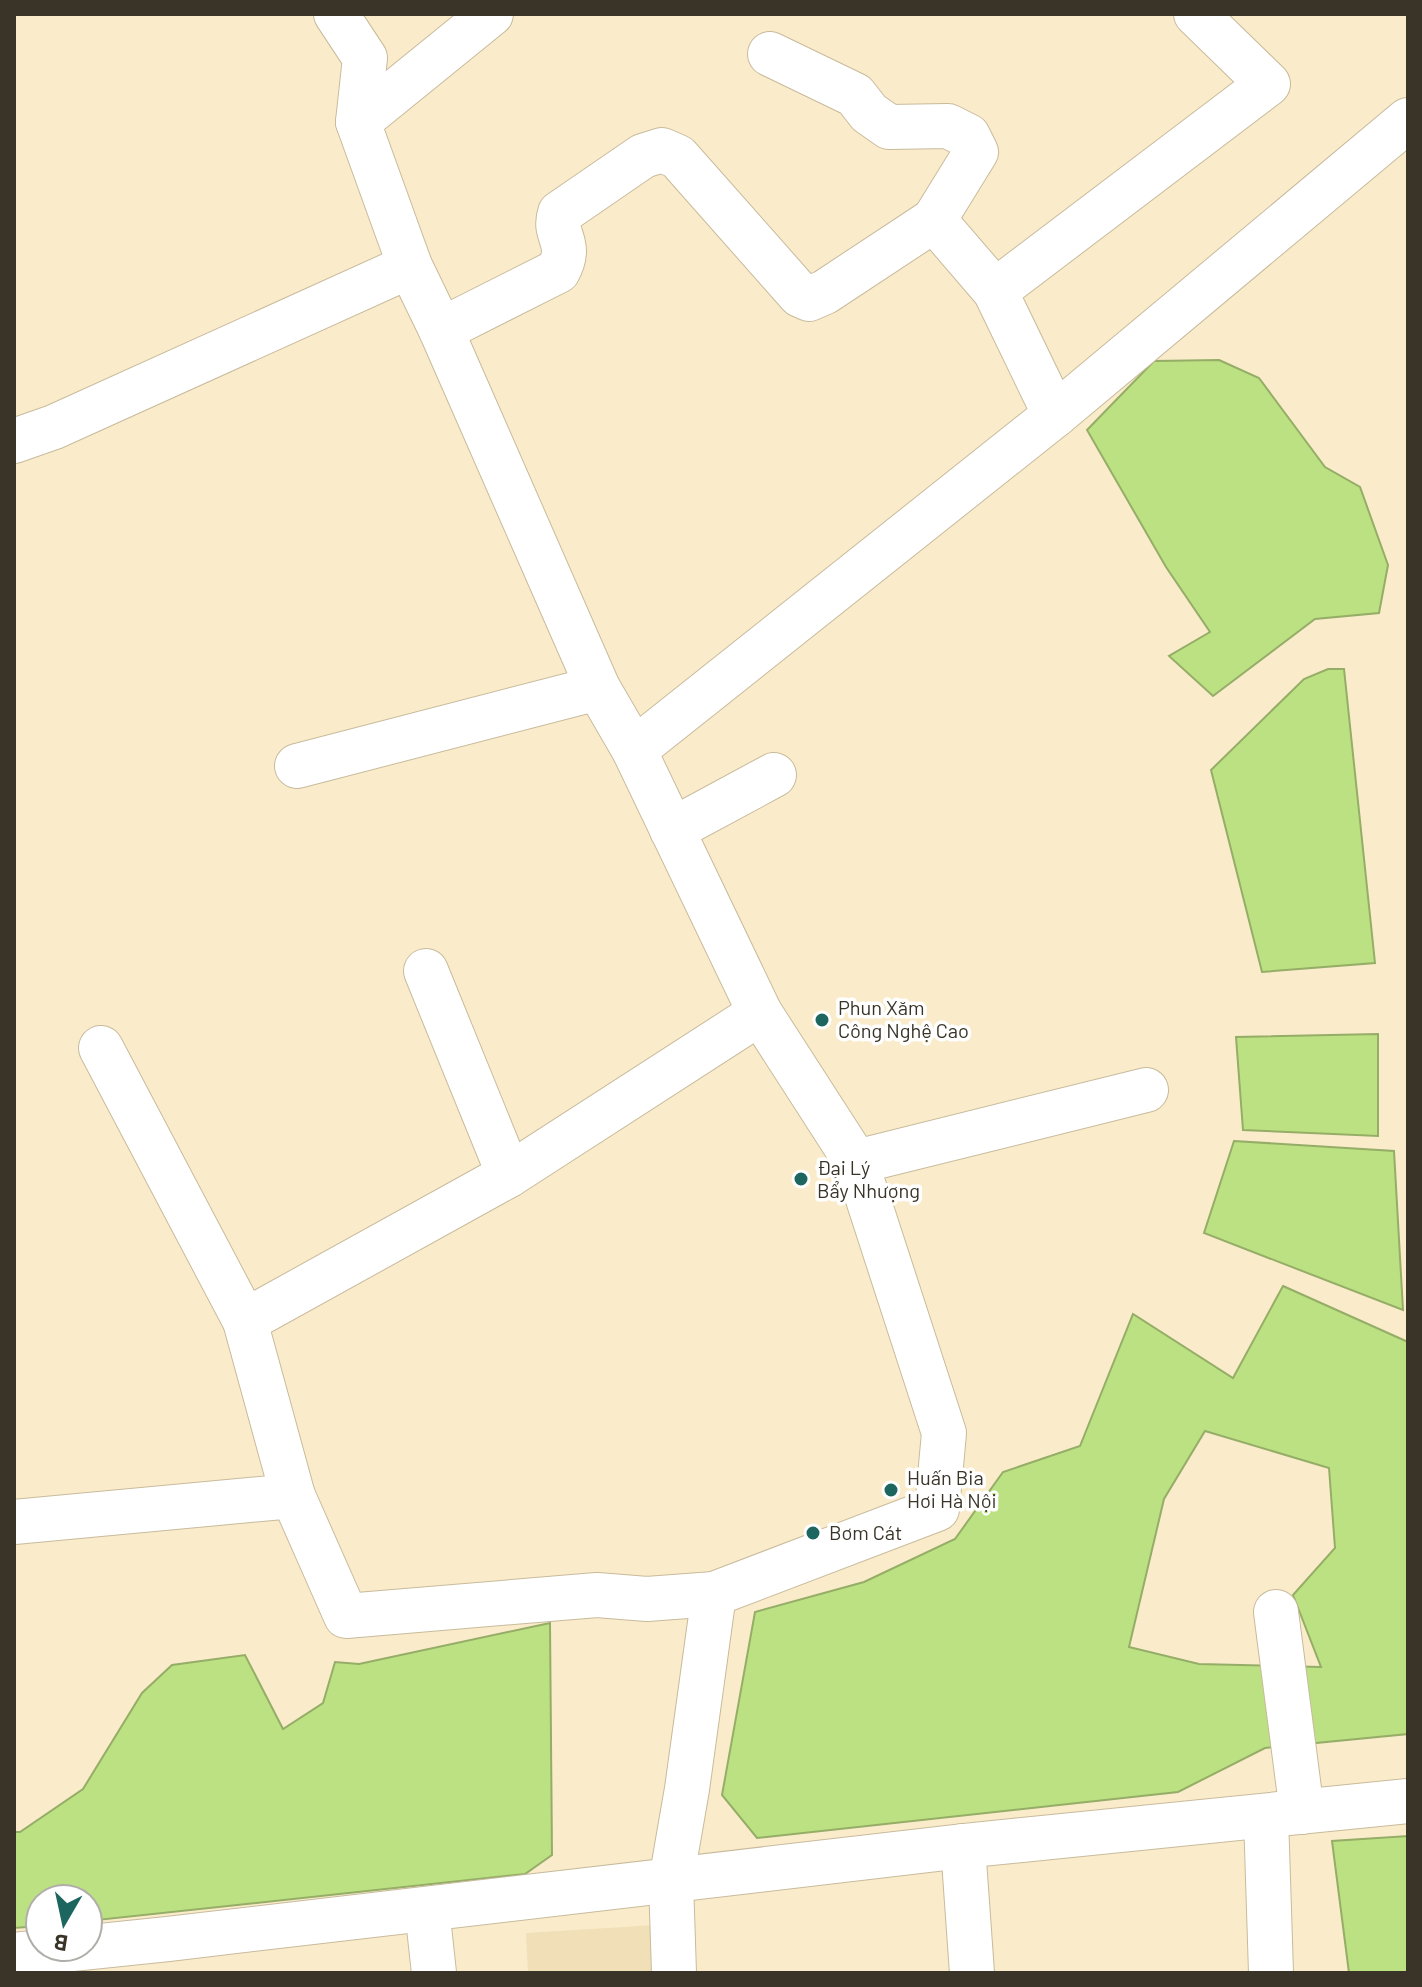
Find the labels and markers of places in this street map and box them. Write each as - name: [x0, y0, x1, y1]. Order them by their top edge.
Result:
- place label: Phun Xăm Công Nghệ Cao: [838, 995, 969, 1042]
- marker: Phun Xăm Công Nghệ Cao: [813, 1011, 831, 1029]
- place label: Đại Lý Bẩy Nhượng: [817, 1155, 920, 1202]
- marker: Đại Lý Bẩy Nhượng: [792, 1170, 810, 1188]
- place label: Huấn Bia Hơi Hà Nội: [907, 1465, 997, 1512]
- marker: Huấn Bia Hơi Hà Nội: [882, 1481, 900, 1499]
- place label: Bơm Cát: [829, 1520, 902, 1544]
- marker: Bơm Cát: [804, 1524, 822, 1542]

